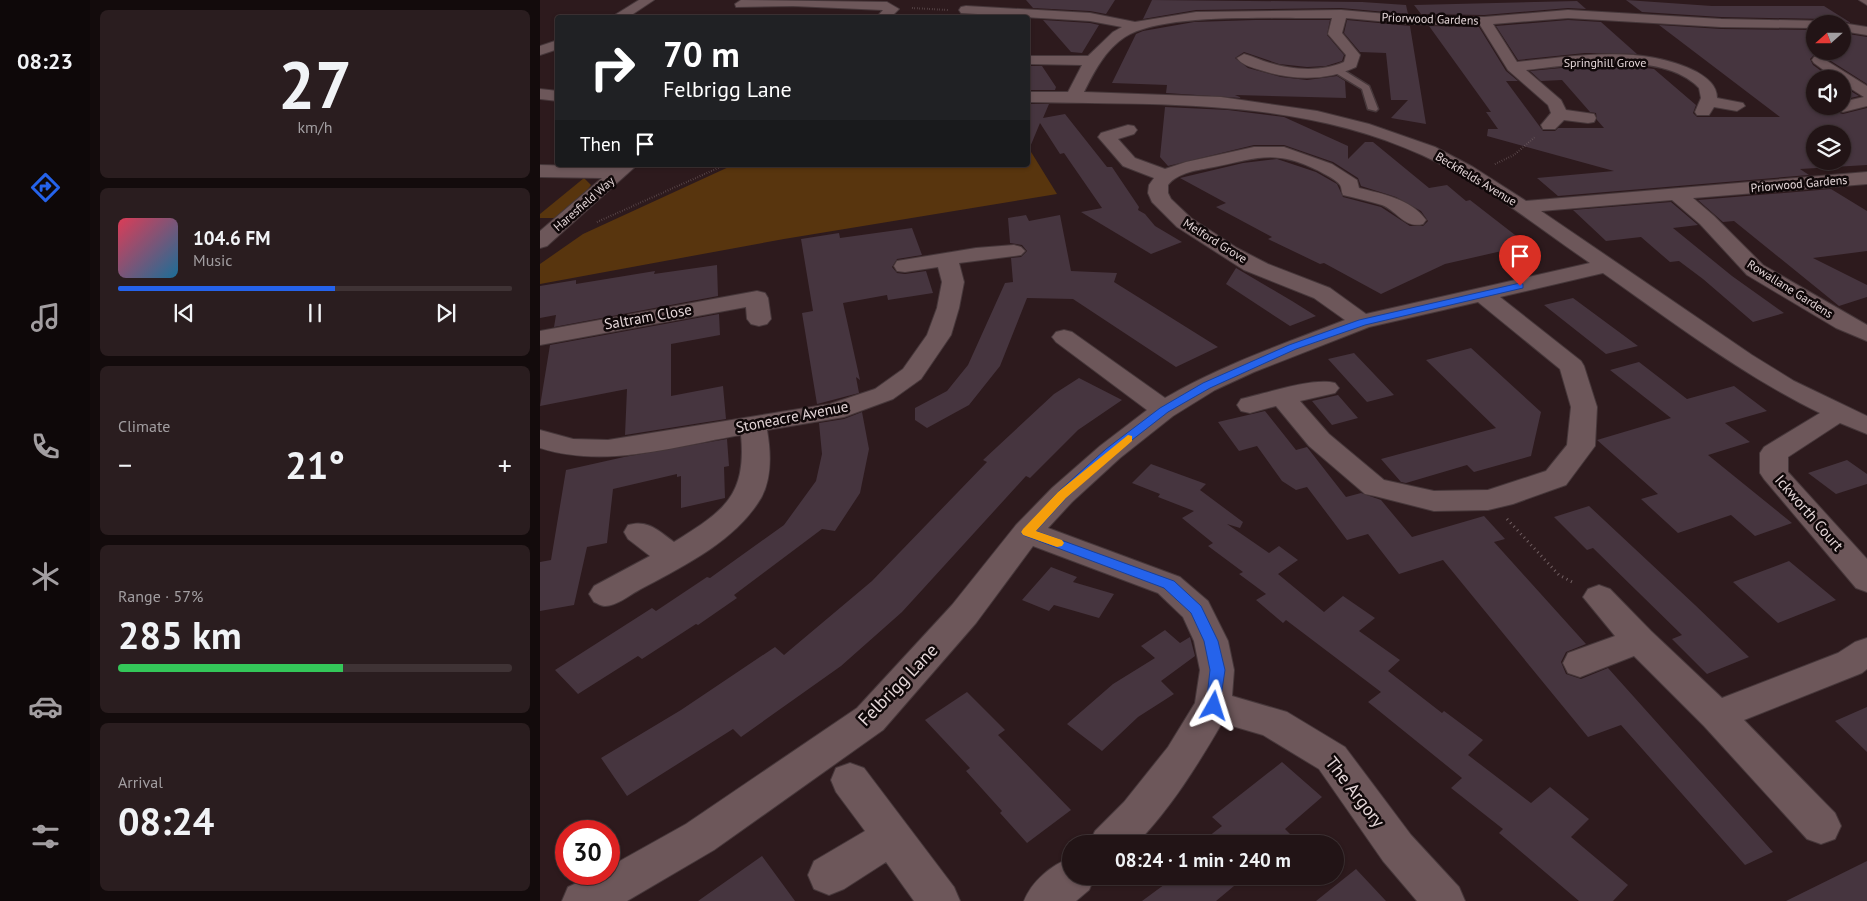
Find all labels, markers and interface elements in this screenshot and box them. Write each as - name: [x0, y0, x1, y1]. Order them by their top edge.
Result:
- street label: Priorwood Gardens: [1381, 9, 1479, 28]
- north arrow: [1806, 15, 1851, 60]
- map controls: [1806, 15, 1851, 170]
- text: 70 m: [663, 31, 740, 77]
- icon: right: [580, 35, 645, 100]
- text: 27: [278, 42, 352, 126]
- text: 08:23: [17, 47, 73, 75]
- street label: Springhill Grove: [1564, 55, 1646, 70]
- button: sound: [1806, 70, 1851, 115]
- text: Felbrigg Lane: [663, 75, 792, 103]
- text: km/h: [297, 117, 333, 137]
- button: layers: [1806, 125, 1851, 170]
- icon: arrive: [631, 130, 659, 158]
- text: Then: [580, 132, 621, 156]
- street label: Beckfields Avenue: [1433, 148, 1520, 209]
- icon: directions: [28, 170, 63, 205]
- street label: Priorwood Gardens: [1750, 172, 1848, 195]
- street label: Haresfield Way: [550, 173, 617, 234]
- street label: Melford Grove: [1181, 215, 1250, 266]
- text: 104.6 FM: [193, 226, 270, 250]
- pin: [1499, 235, 1541, 286]
- icon: arrive: [1506, 242, 1534, 270]
- text: Music: [193, 250, 233, 270]
- street label: Rowallane Gardens: [1745, 256, 1836, 321]
- icon: previous: [170, 299, 198, 327]
- icon: pause: [301, 299, 329, 327]
- icon: next: [432, 299, 460, 327]
- street label: Saltram Close: [603, 299, 693, 334]
- icon: music: [28, 300, 63, 335]
- street label: Stoneacre Avenue: [734, 396, 850, 437]
- text: Climate: [118, 416, 170, 436]
- icon: phone: [28, 429, 63, 464]
- text: 21°: [285, 440, 345, 489]
- text: −: [118, 446, 132, 483]
- text: +: [498, 446, 512, 483]
- street label: Ickworth Court: [1771, 471, 1848, 555]
- icon: climate: [28, 559, 63, 594]
- text: Range · 57%: [118, 586, 203, 606]
- text: 285 km: [118, 610, 242, 659]
- street label: Felbrigg Lane: [853, 639, 943, 731]
- position arrow: [1187, 679, 1239, 731]
- icon: car: [28, 689, 63, 724]
- street label: The Argory: [1321, 752, 1391, 832]
- text: Arrival: [118, 772, 163, 792]
- text: 08:24: [118, 796, 214, 845]
- icon: filters: [28, 819, 63, 854]
- speed limit sign: 30: [555, 820, 620, 885]
- text: 08:24 · 1 min · 240 m: [1115, 848, 1291, 872]

